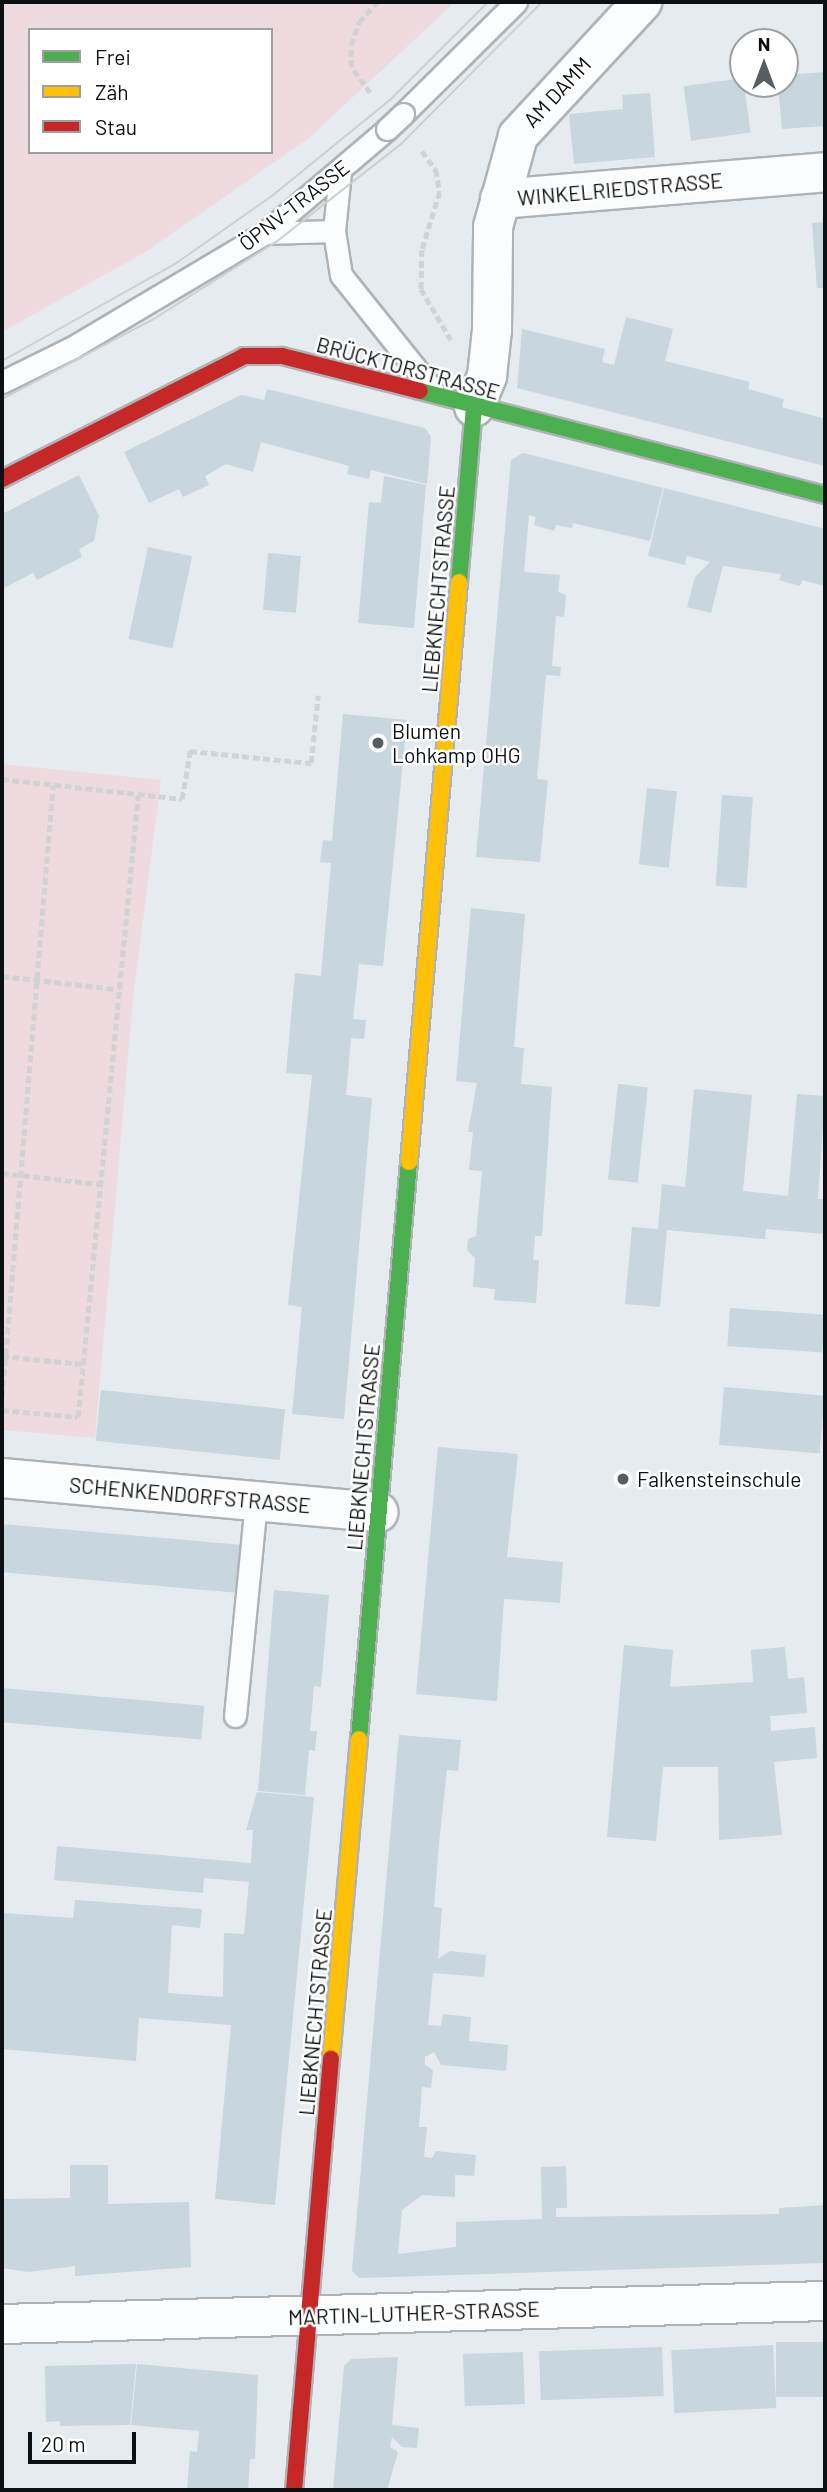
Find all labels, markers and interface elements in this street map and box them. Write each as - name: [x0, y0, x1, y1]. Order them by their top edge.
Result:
- legend: [28, 28, 273, 154]
- north arrow: [729, 28, 799, 98]
- text: N: [758, 32, 770, 55]
- text: Frei: [95, 44, 131, 69]
- street label: AM DAMM: [518, 52, 596, 132]
- text: Zäh: [95, 79, 129, 104]
- text: Stau: [95, 114, 137, 139]
- street label: ÖPNV-TRASSE: [234, 154, 354, 256]
- street label: WINKELRIEDSTRASSE: [516, 167, 724, 211]
- street label: BRÜCKTORSTRASSE: [314, 331, 502, 405]
- street label: LIEBKNECHTSTRASSE: [416, 484, 460, 694]
- place label: Blumen Lohkamp OHG: [392, 718, 521, 768]
- marker: Blumen Lohkamp OHG: [370, 735, 386, 751]
- street label: LIEBKNECHTSTRASSE: [341, 1342, 385, 1552]
- place label: Falkensteinschule: [637, 1466, 801, 1492]
- marker: Falkensteinschule: [615, 1471, 631, 1487]
- street label: SCHENKENDORFSTRASSE: [68, 1472, 312, 1518]
- street label: LIEBKNECHTSTRASSE: [293, 1907, 337, 2117]
- street label: MARTIN-LUTHER-STRASSE: [288, 2296, 540, 2330]
- scale bar: [32, 2418, 140, 2462]
- text: 20 m: [41, 2431, 86, 2456]

